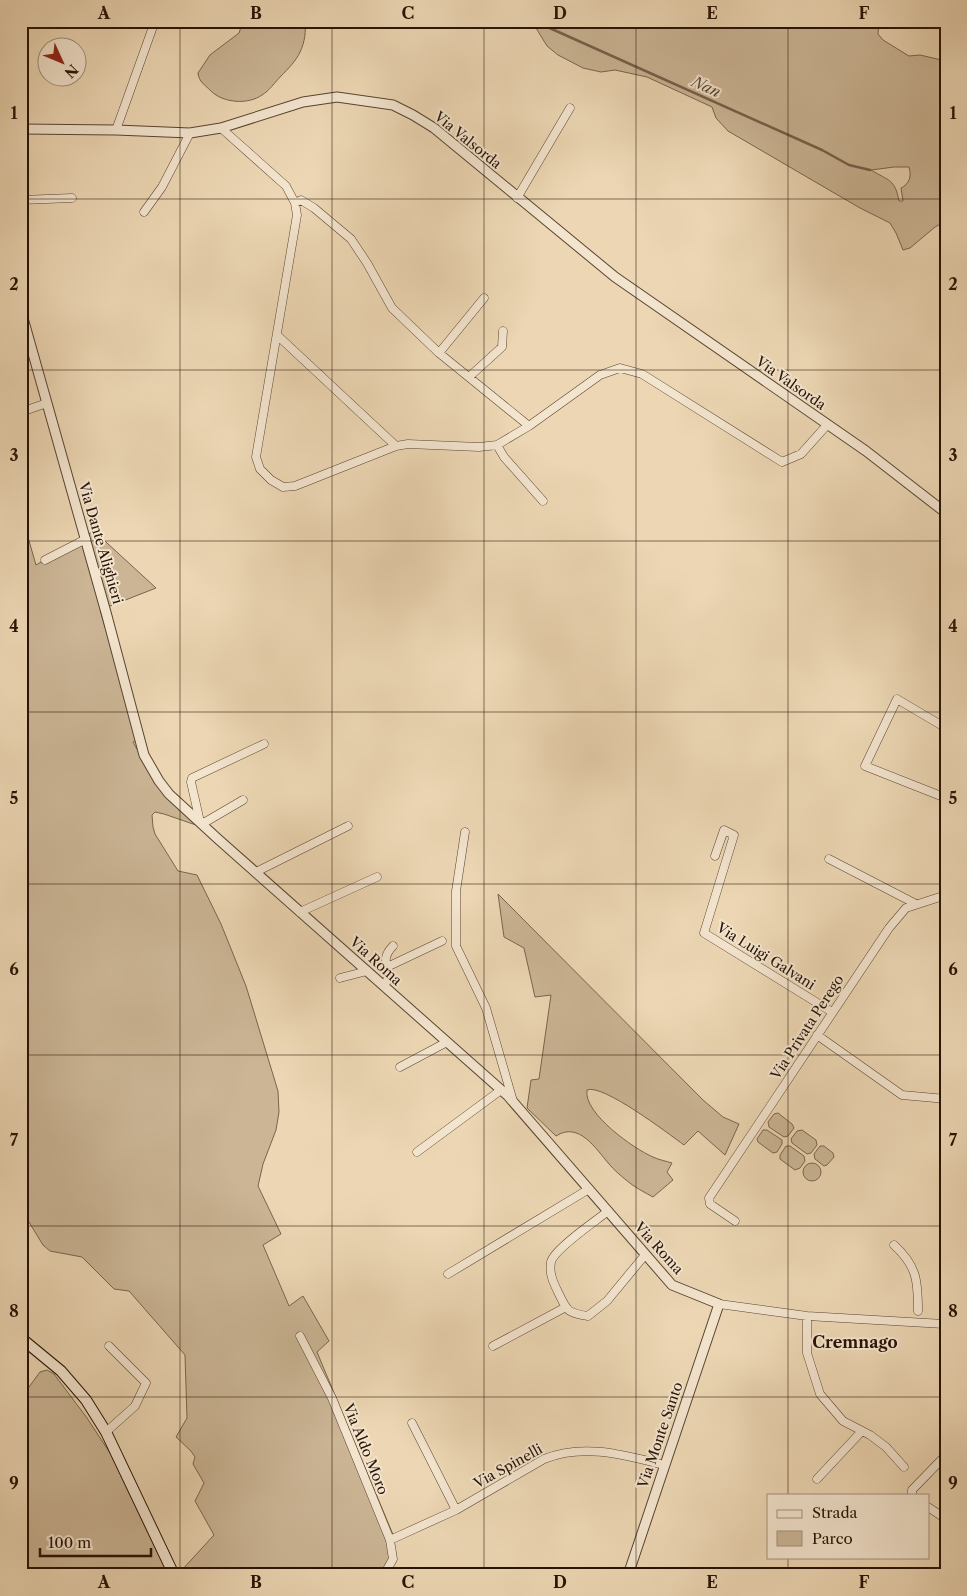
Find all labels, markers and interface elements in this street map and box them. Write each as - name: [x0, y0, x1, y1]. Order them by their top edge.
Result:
- text: A: [97, 3, 111, 23]
- text: B: [250, 3, 262, 23]
- text: C: [402, 3, 414, 23]
- text: D: [553, 3, 567, 23]
- text: E: [706, 3, 718, 23]
- text: F: [859, 3, 870, 23]
- north arrow: [38, 38, 88, 88]
- text: N: [61, 60, 82, 82]
- water label: Nan: [688, 71, 724, 101]
- text: 1: [10, 103, 18, 123]
- text: 1: [949, 103, 957, 123]
- street label: Via Valsorda: [430, 107, 506, 173]
- text: 2: [9, 274, 19, 294]
- text: 2: [948, 274, 958, 294]
- street label: Via Valsorda: [752, 352, 830, 414]
- text: 3: [9, 445, 19, 465]
- text: 3: [948, 445, 958, 465]
- street label: Via Dante Alighieri: [75, 479, 127, 606]
- text: 4: [9, 616, 19, 636]
- text: 4: [948, 616, 958, 636]
- text: 5: [10, 788, 19, 808]
- text: 5: [949, 788, 958, 808]
- street label: Via Luigi Galvani: [712, 918, 819, 994]
- street label: Via Roma: [345, 932, 406, 990]
- text: 6: [9, 959, 19, 979]
- text: 6: [948, 959, 958, 979]
- street label: Via Privata Perego: [766, 971, 848, 1084]
- text: 7: [10, 1130, 19, 1150]
- text: 7: [949, 1130, 958, 1150]
- street label: Via Roma: [630, 1217, 688, 1278]
- text: 8: [9, 1301, 19, 1321]
- text: 8: [948, 1301, 958, 1321]
- district label: Cremnago: [812, 1332, 898, 1352]
- street label: Via Monte Santo: [633, 1380, 687, 1491]
- street label: Via Aldo Moro: [339, 1400, 392, 1497]
- street label: Via Spinelli: [470, 1440, 545, 1493]
- text: 9: [9, 1473, 19, 1493]
- text: 9: [948, 1473, 958, 1493]
- legend: [767, 1494, 930, 1558]
- text: Strada: [812, 1503, 858, 1522]
- scale bar: [40, 1526, 151, 1558]
- text: Parco: [812, 1529, 853, 1548]
- text: 100 m: [48, 1533, 91, 1552]
- text: A: [97, 1572, 111, 1592]
- text: B: [250, 1572, 262, 1592]
- text: C: [402, 1572, 414, 1592]
- text: D: [553, 1572, 567, 1592]
- text: E: [706, 1572, 718, 1592]
- text: F: [859, 1572, 870, 1592]

